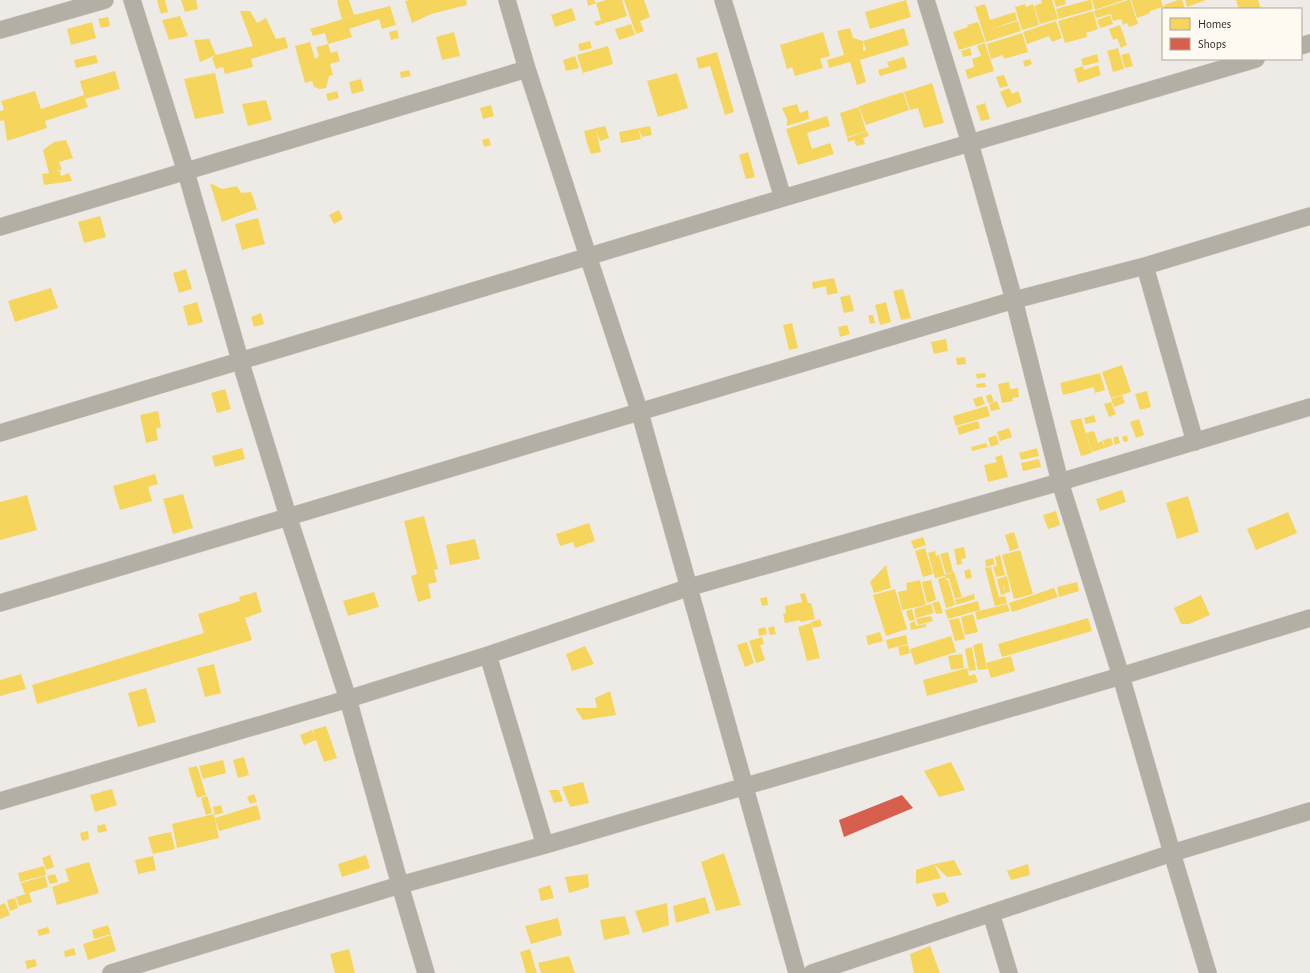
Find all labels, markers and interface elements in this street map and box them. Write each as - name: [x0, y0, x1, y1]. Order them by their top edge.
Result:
- legend: [1162, 8, 1302, 60]
- text: Homes: [1198, 18, 1231, 30]
- text: Shops: [1198, 38, 1226, 50]

